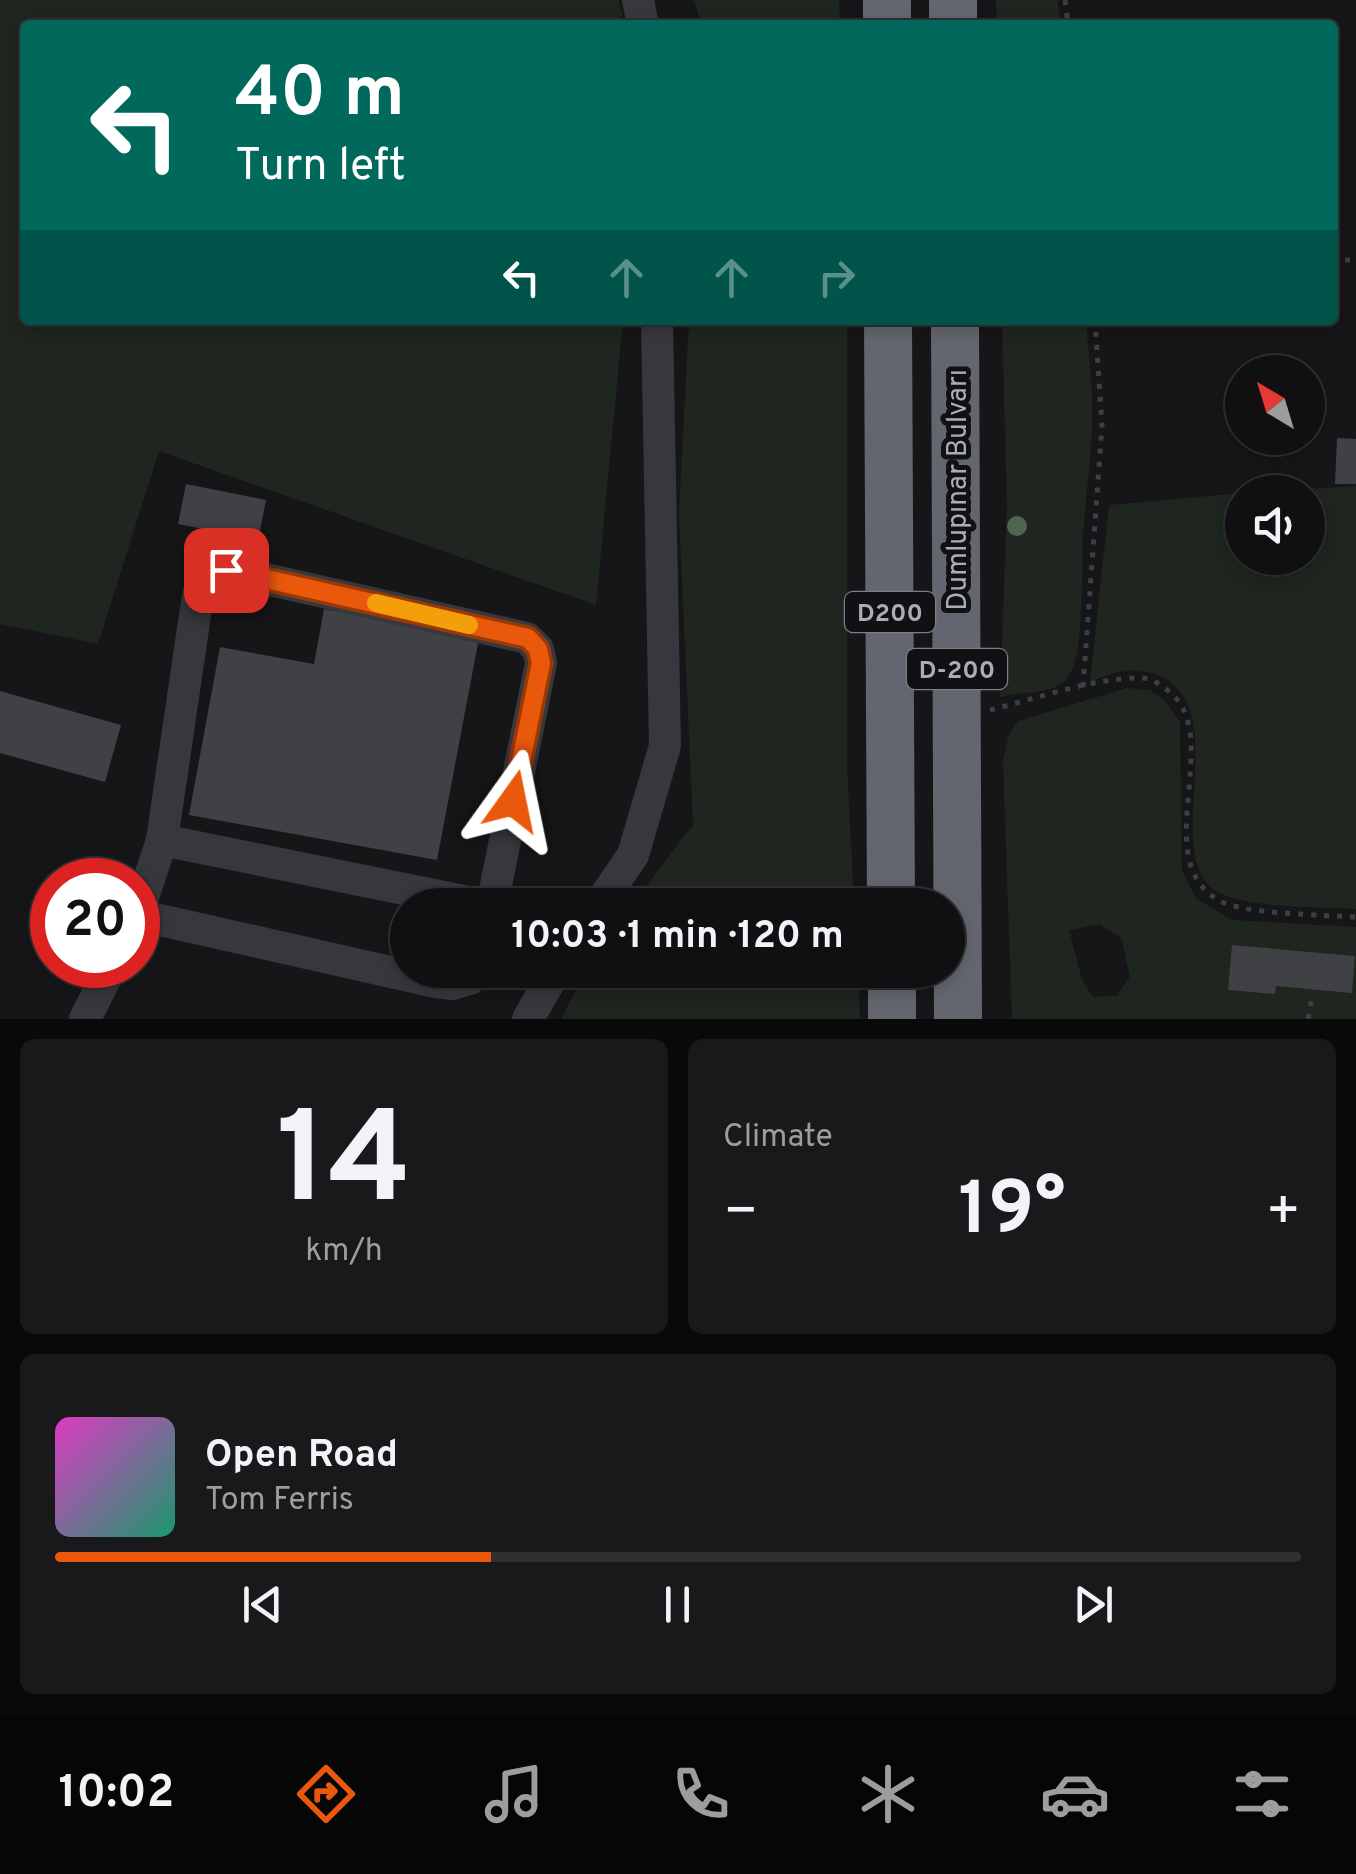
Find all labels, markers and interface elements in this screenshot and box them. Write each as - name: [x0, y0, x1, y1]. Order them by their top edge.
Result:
- text: 40 m: [235, 52, 405, 141]
- icon: left: [70, 60, 200, 190]
- text: Turn left: [235, 139, 406, 196]
- icon: left: [494, 250, 549, 305]
- icon: ahead: [599, 250, 654, 305]
- icon: ahead: [704, 250, 759, 305]
- icon: right: [809, 250, 864, 305]
- north arrow: [1225, 355, 1325, 455]
- map controls: [1225, 355, 1325, 575]
- street label: Dumlupınar Bulvarı: [941, 369, 977, 611]
- button: sound: [1225, 475, 1325, 575]
- pin: [184, 528, 269, 613]
- icon: arrive: [199, 543, 254, 598]
- road number: D200: [845, 592, 935, 632]
- road number: D-200: [907, 649, 1007, 689]
- position arrow: [461, 749, 565, 853]
- speed limit sign: 20: [30, 858, 160, 988]
- text: 10:03 · 1 min · 120 m: [511, 913, 844, 962]
- text: 14: [276, 1084, 412, 1249]
- text: Climate: [723, 1118, 833, 1158]
- text: 19°: [958, 1166, 1066, 1261]
- text: −: [723, 1179, 758, 1249]
- text: +: [1266, 1179, 1301, 1249]
- text: km/h: [305, 1232, 383, 1272]
- text: Open Road: [205, 1432, 398, 1481]
- text: Tom Ferris: [205, 1481, 354, 1521]
- icon: previous: [235, 1577, 290, 1632]
- icon: pause: [650, 1577, 705, 1632]
- icon: next: [1066, 1577, 1121, 1632]
- icon: directions: [291, 1759, 361, 1829]
- icon: music: [479, 1759, 549, 1829]
- icon: phone: [666, 1759, 736, 1829]
- icon: climate: [853, 1759, 923, 1829]
- icon: car: [1040, 1759, 1110, 1829]
- icon: filters: [1227, 1759, 1297, 1829]
- text: 10:02: [59, 1766, 174, 1823]

